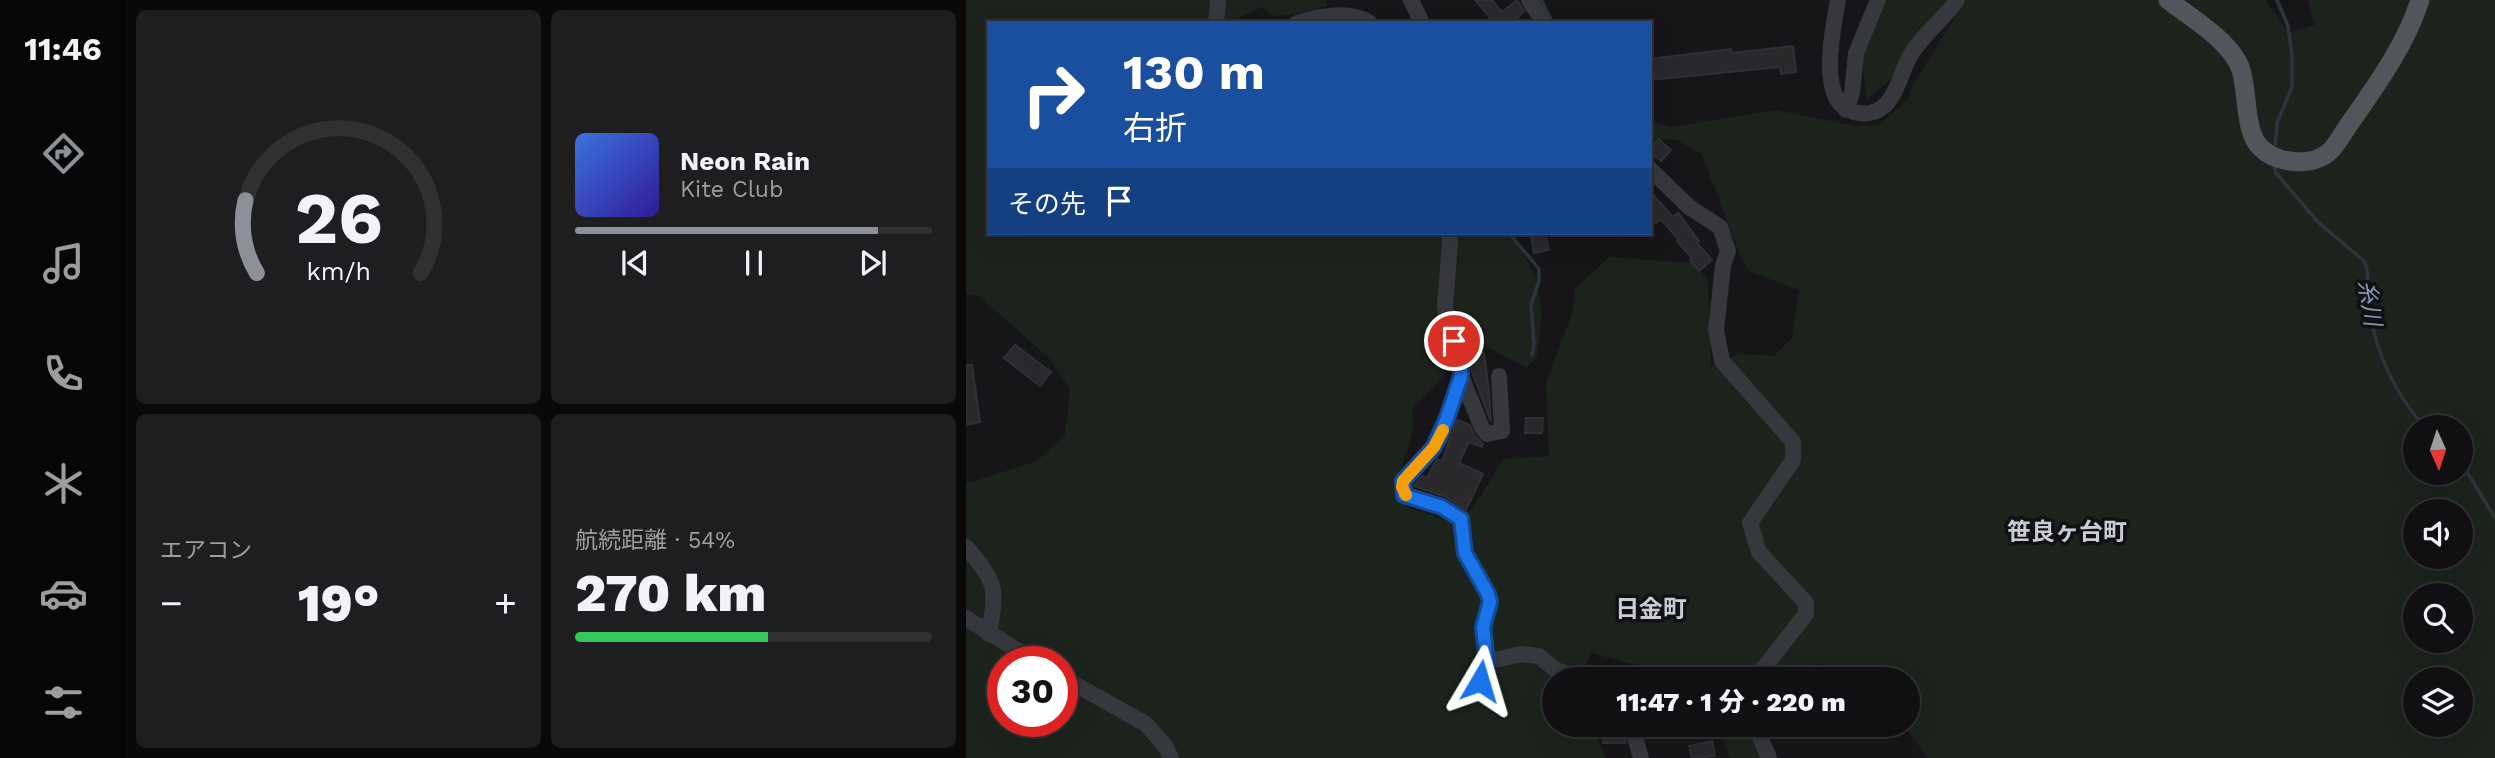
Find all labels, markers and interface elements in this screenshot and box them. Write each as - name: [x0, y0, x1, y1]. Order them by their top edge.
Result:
- text: 11:46: [24, 30, 102, 68]
- text: 130 m: [1123, 43, 1265, 101]
- icon: right: [1008, 49, 1099, 140]
- text: 右折: [1123, 109, 1187, 147]
- icon: directions: [39, 129, 88, 178]
- text: Neon Rain: [680, 146, 810, 176]
- text: 26: [294, 176, 383, 262]
- text: Kite Club: [680, 176, 783, 203]
- icon: arrive: [1100, 182, 1138, 220]
- text: その先: [1008, 189, 1086, 219]
- icon: music: [39, 239, 88, 288]
- icon: previous: [616, 244, 654, 282]
- icon: pause: [735, 244, 773, 282]
- icon: next: [854, 244, 892, 282]
- text: km/h: [306, 257, 371, 286]
- water label: 糸川: [2353, 278, 2387, 331]
- pin: [1424, 311, 1484, 371]
- icon: arrive: [1435, 322, 1473, 360]
- icon: phone: [39, 349, 88, 398]
- north arrow: [2403, 415, 2473, 485]
- map controls: [2403, 415, 2473, 737]
- icon: climate: [39, 459, 88, 508]
- button: sound: [2403, 499, 2473, 569]
- district label: 笹良ヶ台町: [2007, 518, 2127, 546]
- text: 航続距離 · 54%: [575, 527, 735, 554]
- text: エアコン: [160, 537, 252, 564]
- text: 270 km: [575, 563, 766, 624]
- icon: car: [39, 569, 88, 618]
- text: 19°: [298, 573, 379, 634]
- text: −: [160, 581, 183, 625]
- text: +: [494, 581, 517, 625]
- button: search: [2403, 583, 2473, 653]
- district label: 日金町: [1615, 595, 1687, 623]
- position arrow: [1443, 644, 1517, 718]
- speed limit sign: 30: [987, 646, 1078, 737]
- button: layers: [2403, 667, 2473, 737]
- icon: filters: [39, 678, 88, 727]
- text: 11:47 · 1 分 · 220 m: [1616, 687, 1846, 717]

